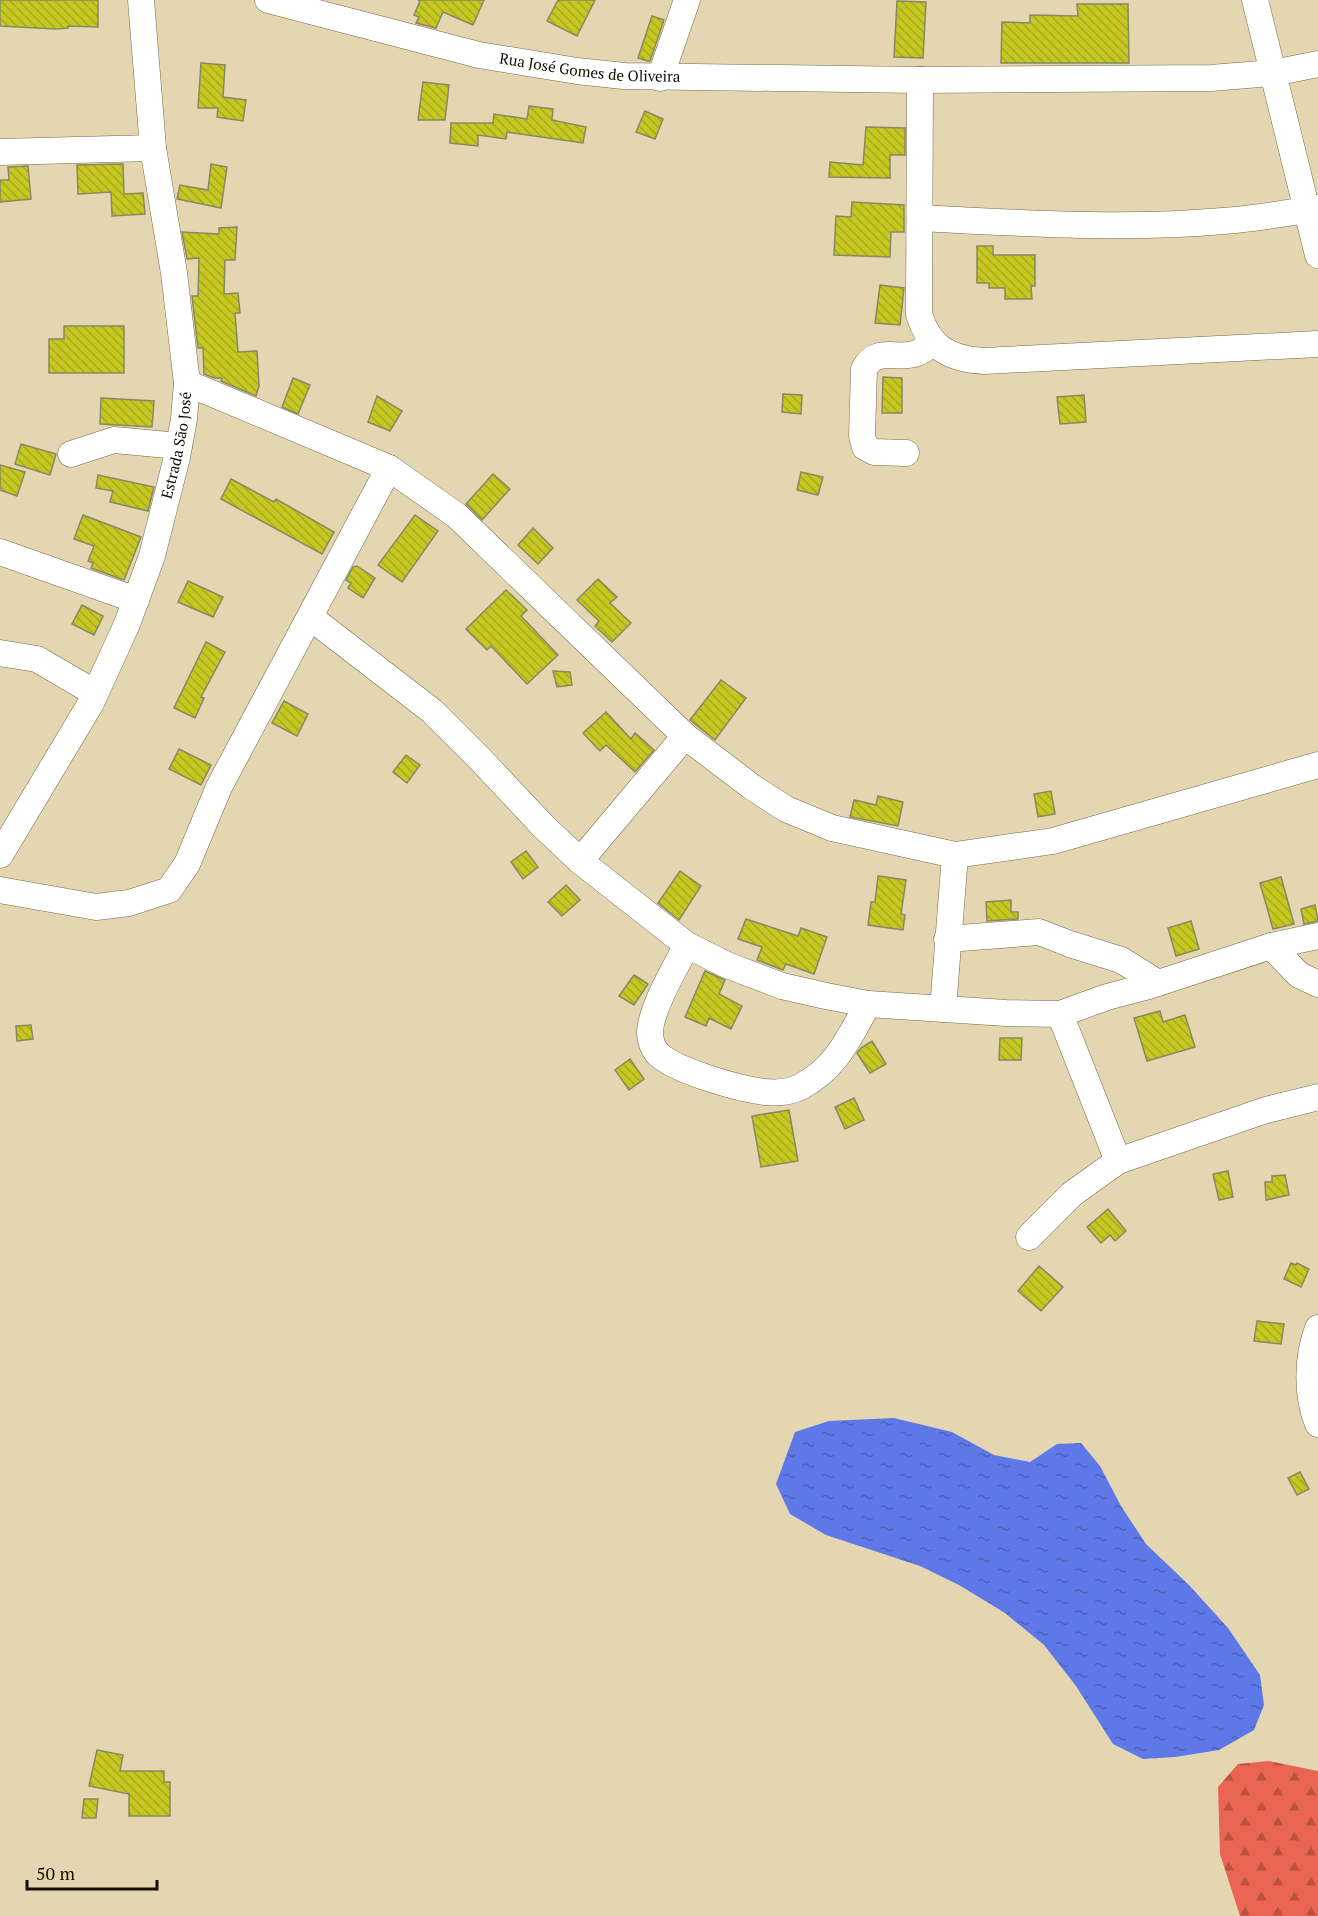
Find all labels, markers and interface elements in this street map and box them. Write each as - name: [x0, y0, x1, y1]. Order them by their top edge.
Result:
- street label: Rua José Gomes de Oliveira: [498, 47, 681, 86]
- street label: Estrada São José: [156, 391, 195, 501]
- scale bar: [27, 1853, 158, 1891]
- text: 50 m: [36, 1861, 76, 1885]

